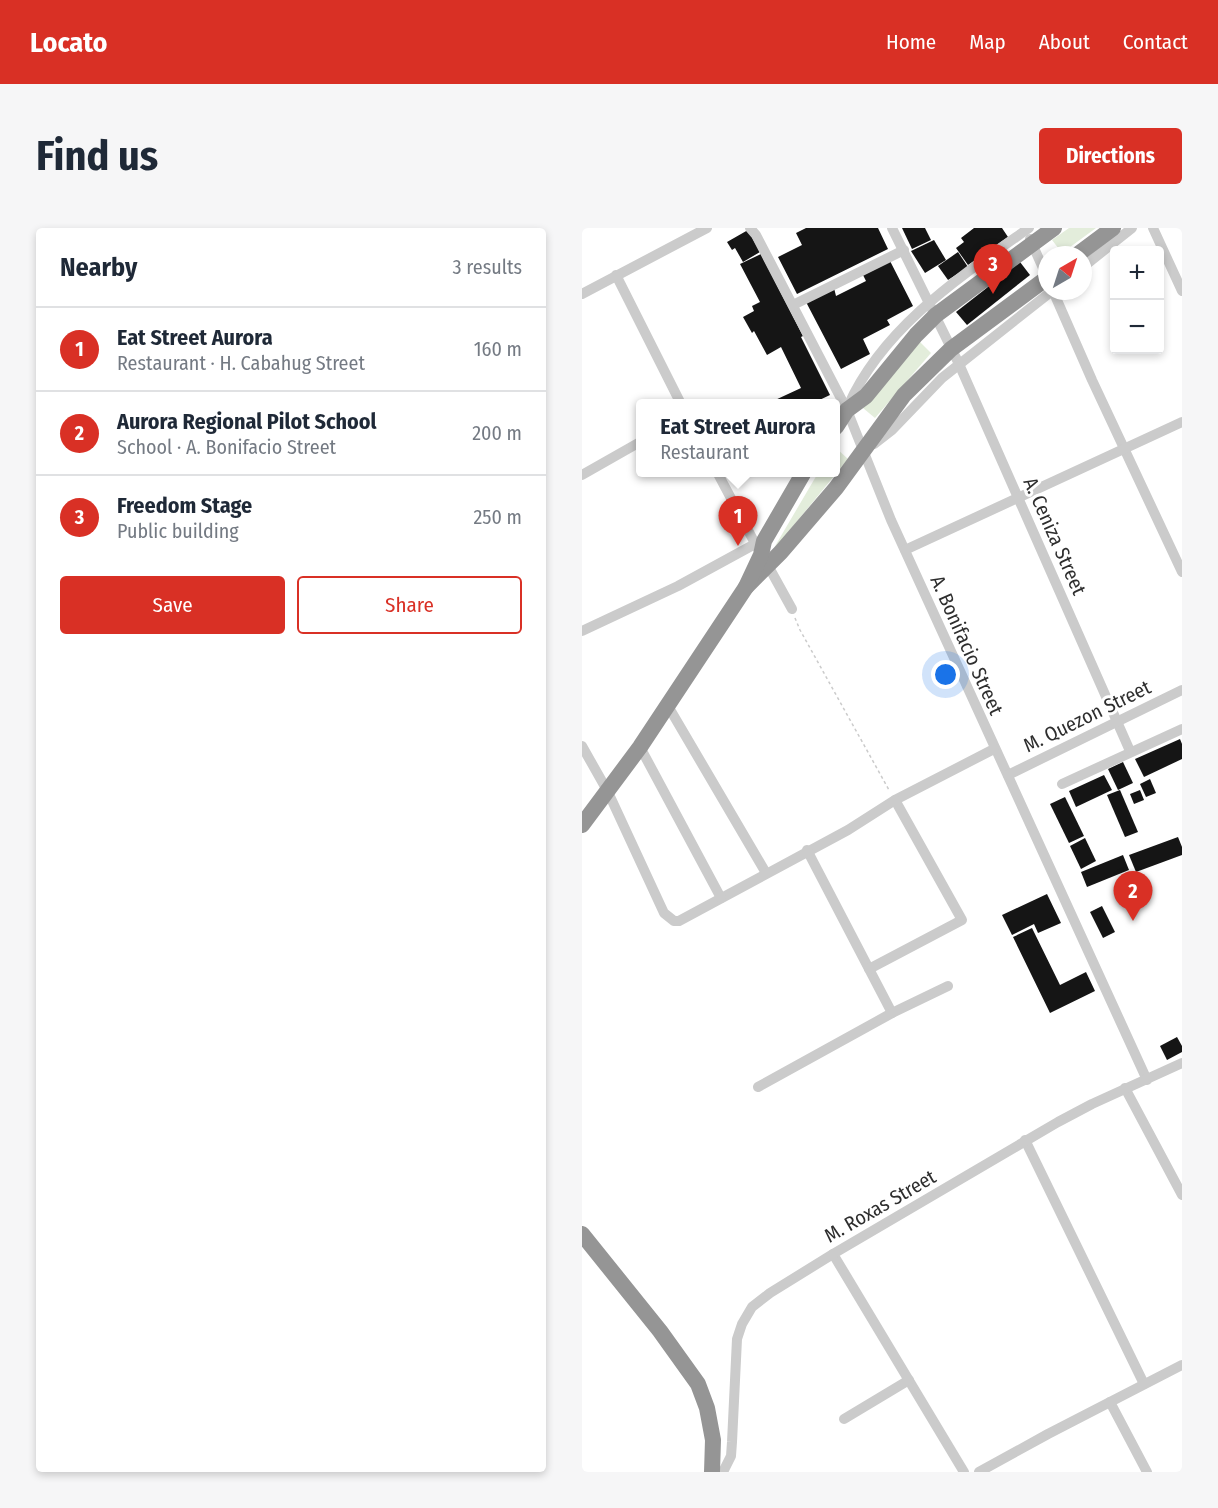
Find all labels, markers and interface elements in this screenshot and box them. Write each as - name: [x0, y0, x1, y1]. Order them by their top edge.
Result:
- text: Locato: [30, 26, 108, 59]
- text: Home: [886, 29, 936, 55]
- text: Map: [969, 29, 1006, 55]
- text: About: [1039, 29, 1090, 55]
- text: Contact: [1123, 29, 1188, 55]
- button: Directions: [1039, 128, 1182, 184]
- text: Find us: [36, 131, 158, 181]
- pin: 3: [974, 244, 1012, 294]
- north arrow: [1038, 246, 1092, 300]
- map controls: [1110, 246, 1164, 354]
- button: +: [1110, 246, 1164, 300]
- text: Nearby: [60, 252, 137, 283]
- text: 3 results: [453, 255, 522, 279]
- button: −: [1110, 300, 1164, 354]
- text: Eat Street Aurora: [117, 324, 273, 351]
- text: 1: [75, 337, 84, 361]
- text: 160 m: [474, 337, 522, 361]
- text: Restaurant · H. Cabahug Street: [117, 351, 365, 375]
- popup: [636, 399, 840, 477]
- text: Aurora Regional Pilot School: [117, 408, 377, 435]
- text: Eat Street Aurora: [660, 413, 816, 440]
- text: 2: [75, 421, 84, 445]
- text: 200 m: [472, 421, 522, 445]
- text: School · A. Bonifacio Street: [117, 435, 336, 459]
- text: Restaurant: [660, 440, 749, 464]
- street label: A. Ceniza Street: [1018, 474, 1092, 599]
- text: Freedom Stage: [117, 492, 252, 519]
- pin: 1: [718, 496, 758, 546]
- text: 3: [75, 505, 84, 529]
- text: 250 m: [474, 505, 522, 529]
- text: Public building: [117, 519, 239, 543]
- street label: A. Bonifacio Street: [926, 572, 1009, 719]
- button: Save: [60, 576, 285, 634]
- button: Share: [297, 576, 522, 634]
- your location: [931, 660, 960, 689]
- street label: M. Quezon Street: [1019, 675, 1155, 757]
- pin: 2: [1114, 872, 1152, 921]
- street label: M. Roxas Street: [820, 1164, 940, 1248]

